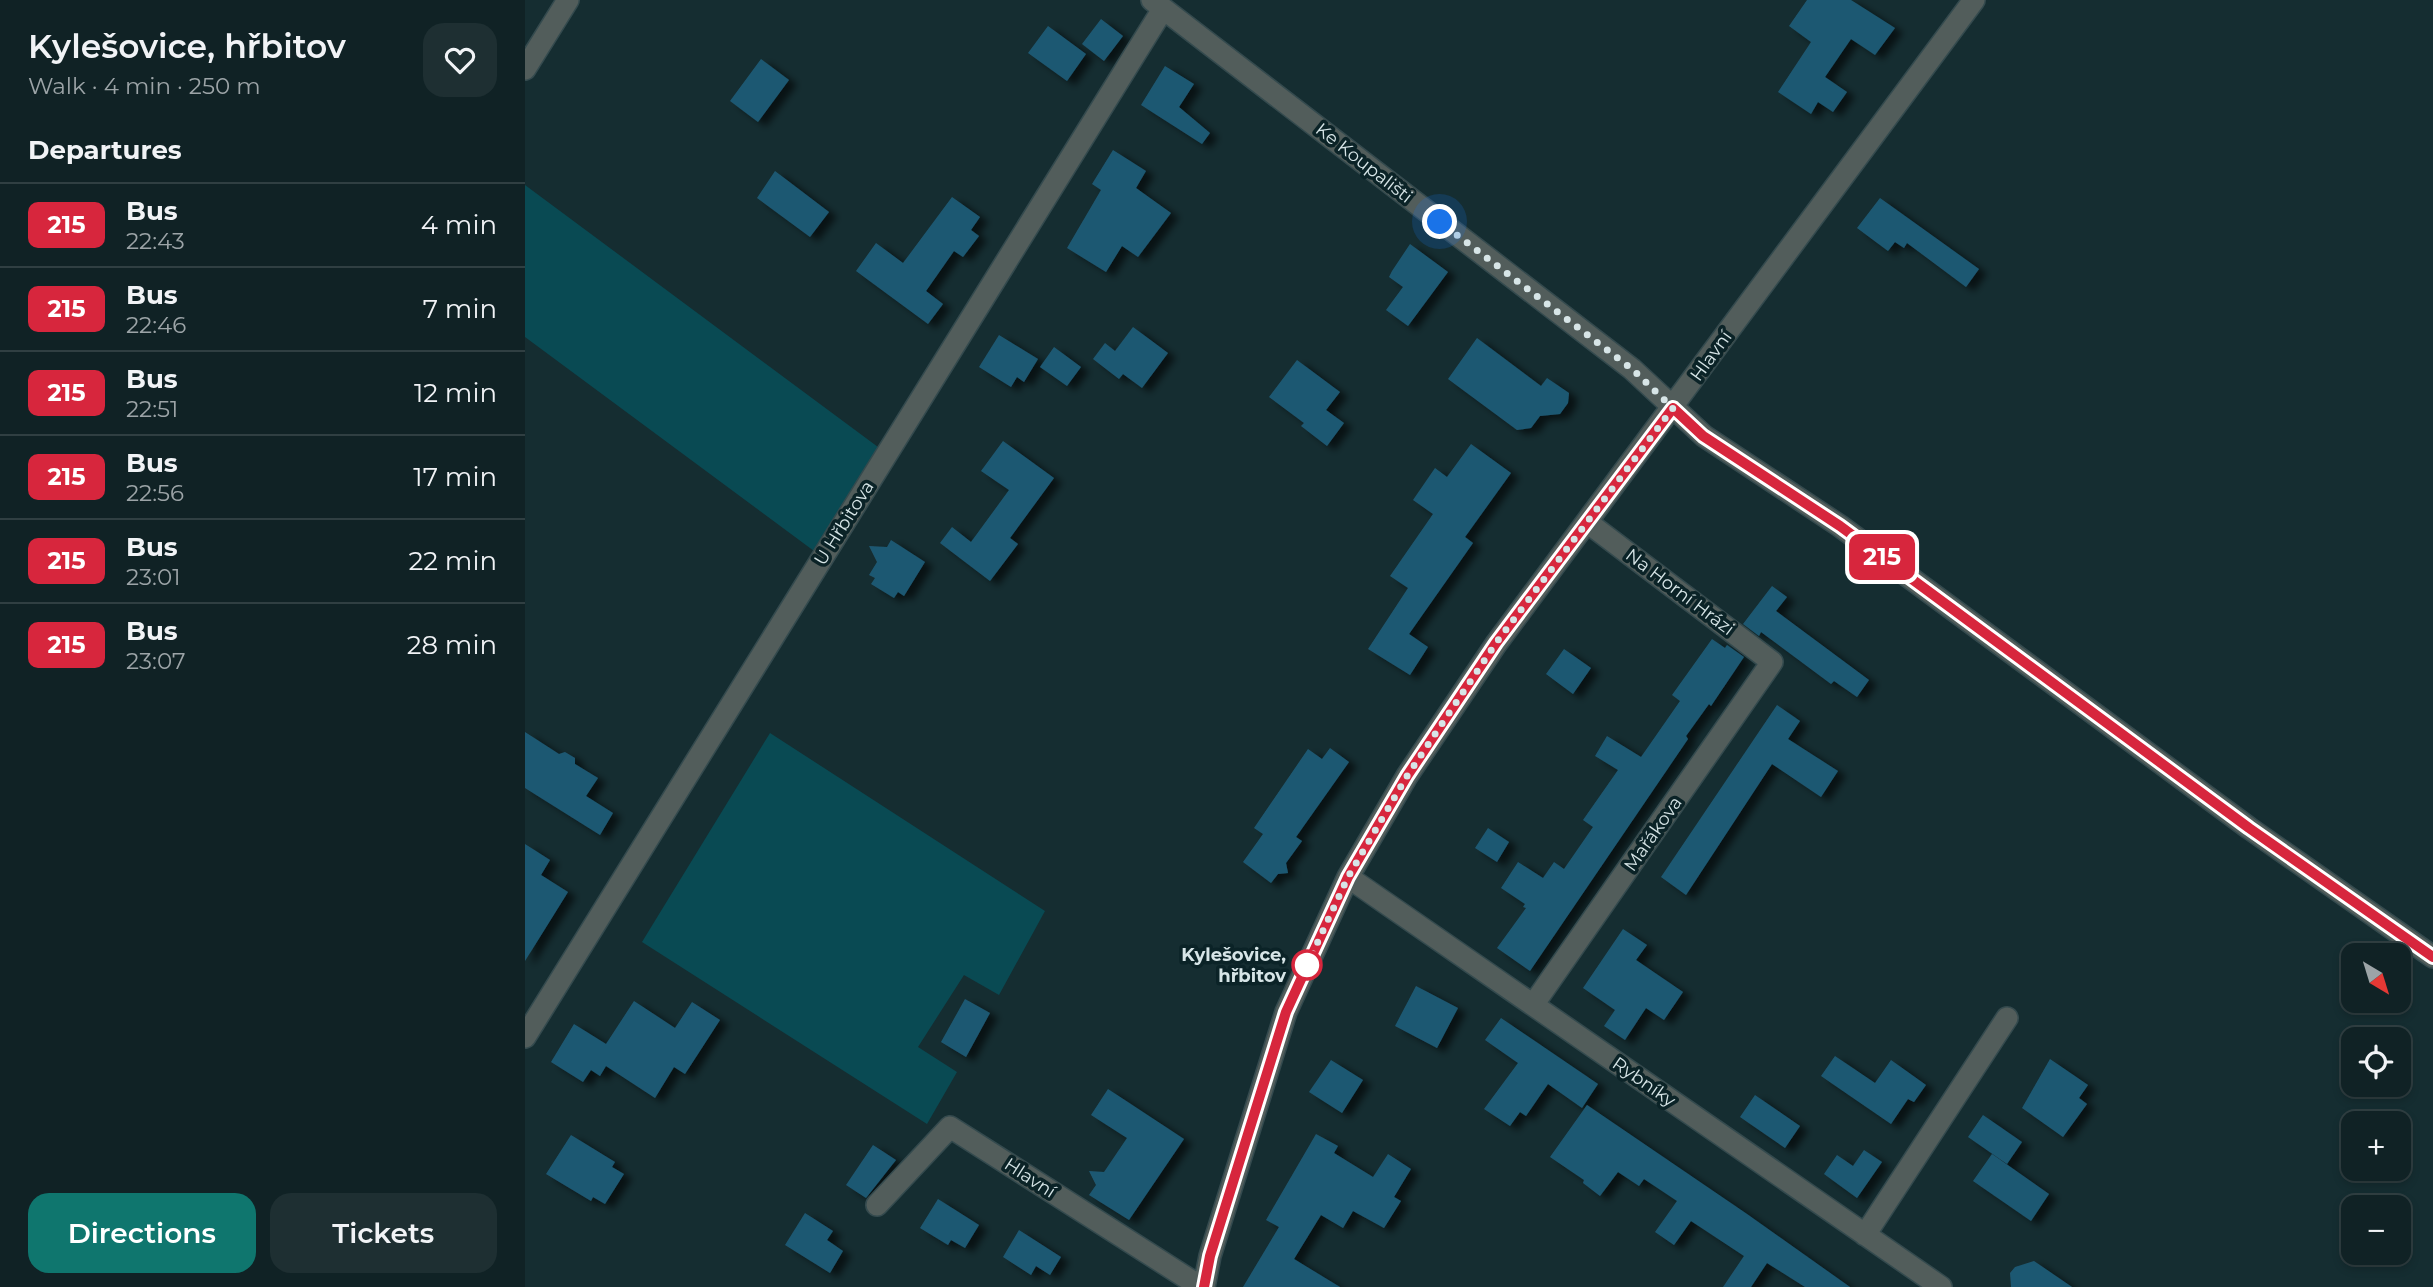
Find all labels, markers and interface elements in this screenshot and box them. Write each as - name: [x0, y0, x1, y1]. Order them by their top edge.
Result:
- button: heart: [423, 23, 497, 97]
- text: Kylešovice, hřbitov: [28, 26, 346, 66]
- text: Walk · 4 min · 250 m: [28, 72, 261, 100]
- street label: Ke Koupališti: [1311, 118, 1417, 208]
- text: Departures: [28, 134, 182, 166]
- text: Bus: [126, 195, 178, 227]
- your location: [1422, 204, 1457, 239]
- text: 4 min: [421, 209, 497, 241]
- text: 215: [48, 210, 85, 239]
- text: 22:43: [126, 227, 185, 255]
- text: Bus: [126, 279, 178, 311]
- text: 7 min: [423, 293, 497, 325]
- text: 215: [48, 294, 85, 323]
- text: 22:46: [126, 311, 186, 339]
- street label: Hlavní: [1685, 326, 1737, 385]
- text: Bus: [126, 363, 178, 395]
- text: 12 min: [414, 377, 497, 409]
- text: 215: [48, 378, 85, 407]
- text: 22:51: [126, 395, 178, 423]
- text: Bus: [126, 447, 178, 479]
- text: 17 min: [413, 461, 497, 493]
- text: 215: [48, 462, 85, 491]
- street label: U Hřbitova: [809, 477, 879, 569]
- text: 22:56: [126, 479, 184, 507]
- text: Bus: [126, 531, 178, 563]
- line badge: 215: [1842, 534, 1922, 580]
- text: 215: [1863, 542, 1901, 571]
- street label: Na Horní Hrázi: [1621, 544, 1739, 640]
- text: 22 min: [408, 545, 497, 577]
- text: 215: [48, 546, 85, 575]
- text: 23:01: [126, 563, 180, 591]
- text: Bus: [126, 615, 178, 647]
- text: 28 min: [407, 629, 497, 661]
- text: 215: [48, 630, 85, 659]
- text: 23:07: [126, 647, 186, 675]
- street label: Mařákova: [1619, 792, 1687, 876]
- north arrow: [2341, 943, 2411, 1013]
- map controls: [2341, 943, 2411, 1265]
- place label: Kylešovice, hřbitov: [1181, 944, 1286, 987]
- marker: Kylešovice, hřbitov: [1292, 950, 1322, 980]
- button: locate: [2341, 1027, 2411, 1097]
- street label: Rybníky: [1608, 1052, 1680, 1112]
- button: +: [2341, 1111, 2411, 1181]
- street label: Hlavní: [1000, 1153, 1061, 1203]
- button: Directions: [28, 1193, 256, 1273]
- button: Tickets: [270, 1193, 497, 1273]
- button: −: [2341, 1195, 2411, 1265]

